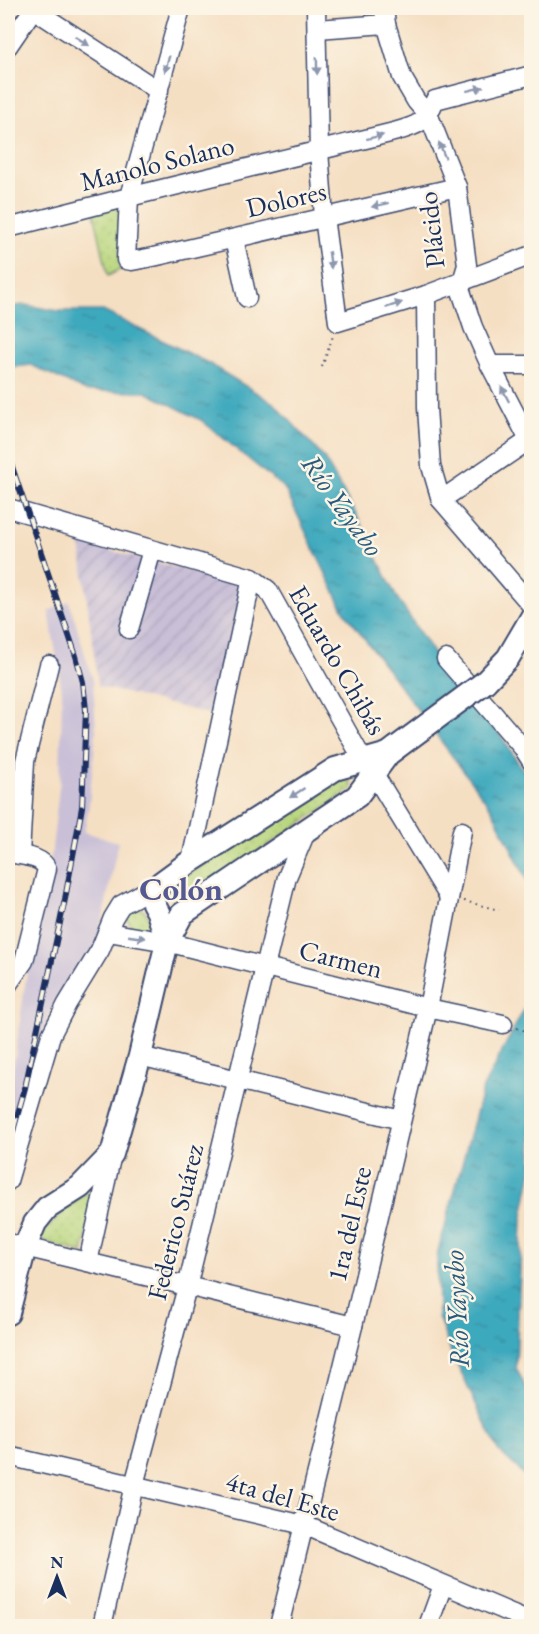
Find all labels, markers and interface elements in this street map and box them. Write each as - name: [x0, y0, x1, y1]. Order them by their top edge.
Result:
- one-way arrow: [74, 35, 90, 46]
- one-way arrow: [162, 55, 171, 73]
- one-way arrow: [313, 56, 322, 75]
- one-way arrow: [466, 84, 484, 94]
- street label: Manolo Solano: [76, 127, 238, 199]
- one-way arrow: [366, 132, 384, 142]
- one-way arrow: [437, 141, 446, 159]
- street label: Dolores: [242, 173, 330, 225]
- street label: Plácido: [410, 190, 452, 270]
- one-way arrow: [370, 201, 389, 210]
- one-way arrow: [325, 251, 334, 270]
- one-way arrow: [385, 300, 403, 309]
- one-way arrow: [500, 386, 509, 403]
- water label: Río Yayabo: [294, 447, 392, 564]
- street label: Eduardo Chibás: [281, 579, 395, 741]
- one-way arrow: [289, 787, 305, 798]
- district label: Colón: [139, 867, 223, 910]
- one-way arrow: [128, 932, 147, 941]
- street label: Carmen: [296, 932, 386, 986]
- street label: Federico Suárez: [139, 1140, 211, 1304]
- street label: 1ra del Este: [319, 1163, 379, 1285]
- water label: Río Yayabo: [435, 1249, 477, 1369]
- street label: 4ta del Este: [222, 1463, 344, 1529]
- north arrow: [27, 1547, 87, 1607]
- text: N: [51, 1552, 64, 1573]

